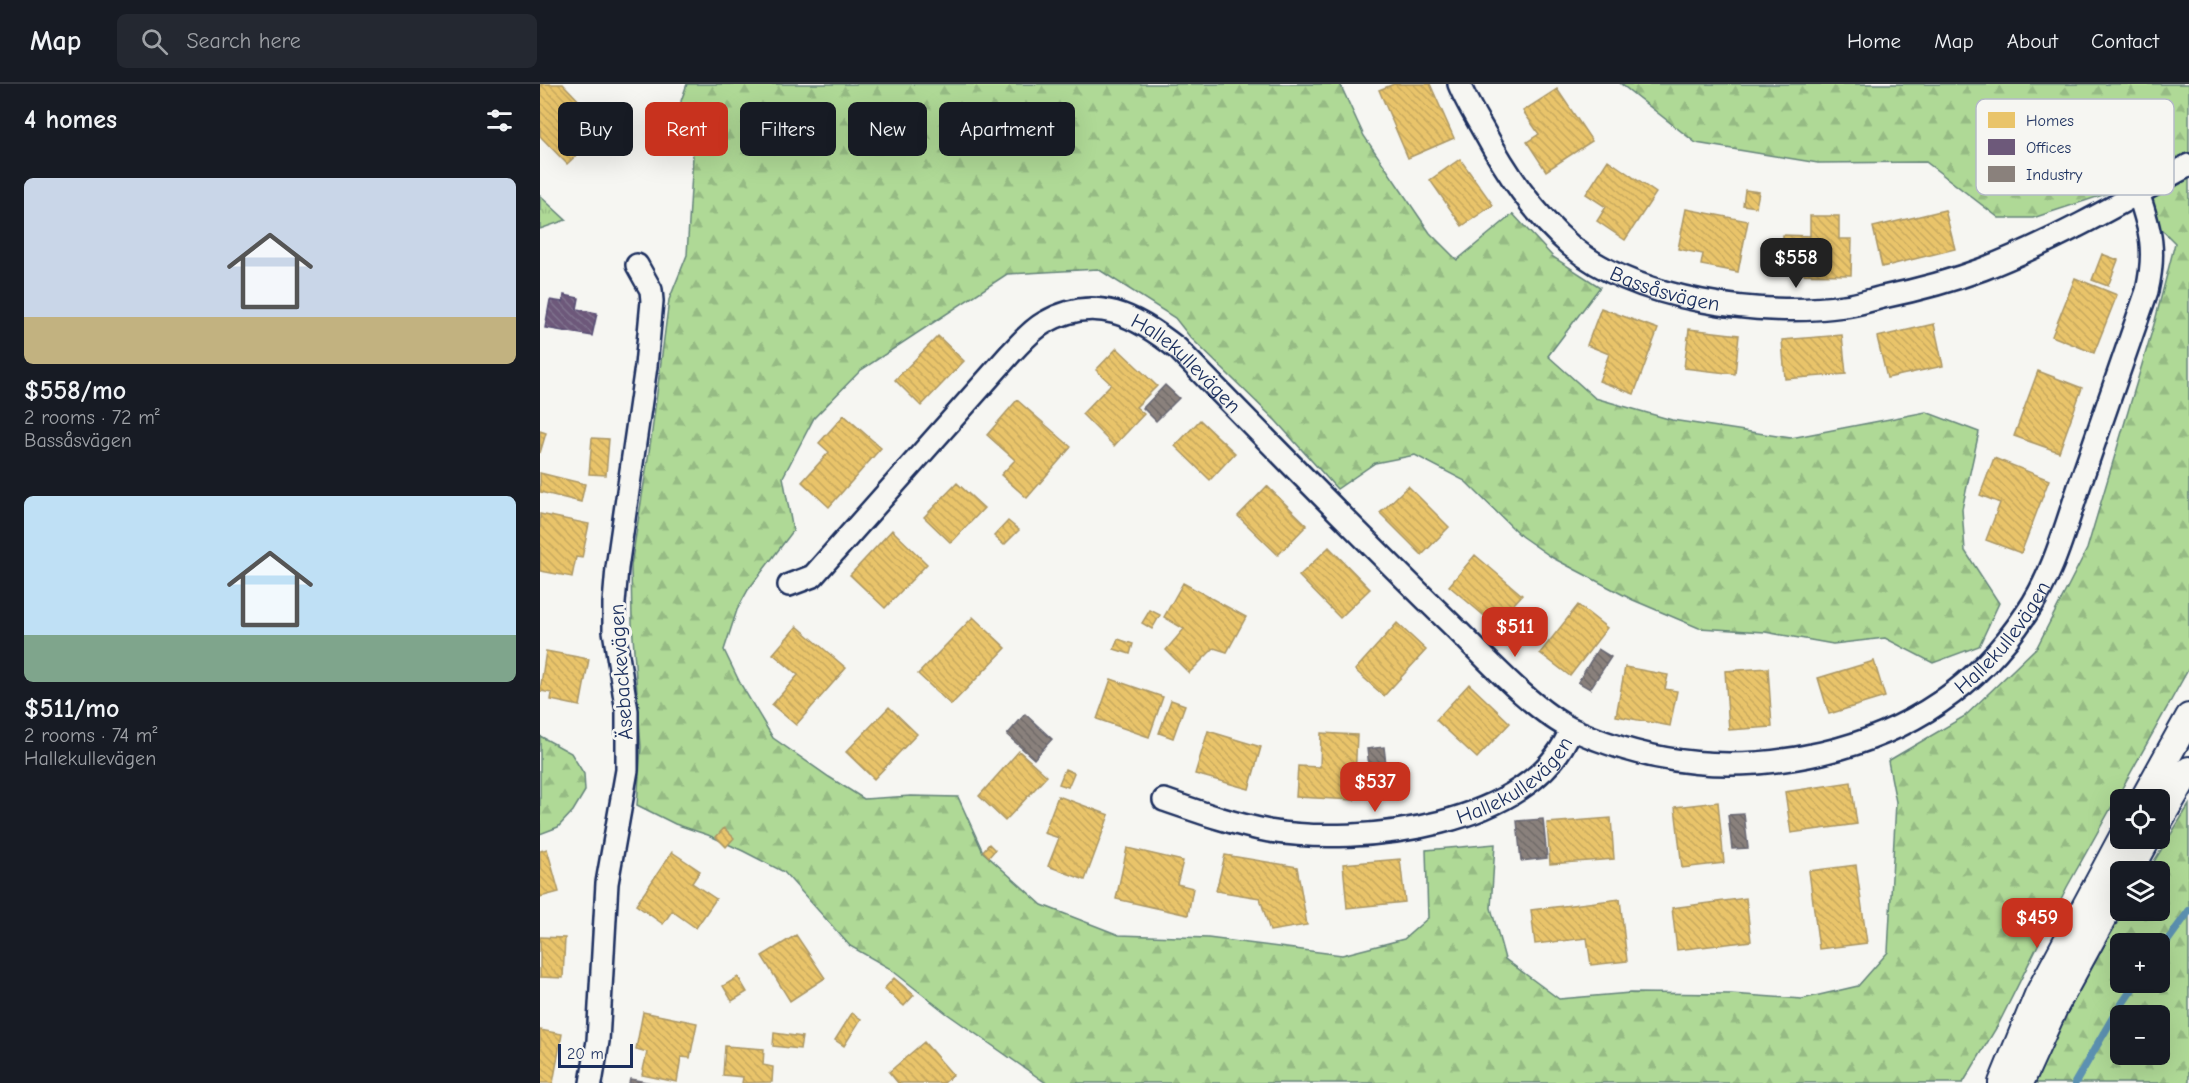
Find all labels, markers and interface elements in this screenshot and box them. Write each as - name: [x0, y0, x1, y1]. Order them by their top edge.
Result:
- search box: [117, 14, 537, 68]
- text: Map: [30, 25, 81, 57]
- icon: search: [138, 25, 171, 58]
- text: Search here: [186, 28, 301, 54]
- text: Home: [1847, 29, 1901, 53]
- text: Map: [1934, 29, 1974, 53]
- text: About: [2007, 29, 2058, 53]
- text: Contact: [2091, 29, 2159, 53]
- legend: [1976, 99, 2174, 195]
- chip: Buy: [558, 102, 633, 156]
- chip: Rent: [645, 102, 728, 156]
- chip: Filters: [740, 102, 836, 156]
- chip: New: [848, 102, 927, 156]
- chip: Apartment: [939, 102, 1075, 156]
- icon: filters: [483, 104, 516, 137]
- text: 4 homes: [24, 105, 117, 135]
- text: Homes: [2026, 112, 2074, 130]
- text: Offices: [2026, 139, 2072, 157]
- text: Industry: [2026, 166, 2083, 184]
- icon: home: [216, 217, 324, 325]
- pin: $558: [1760, 238, 1832, 289]
- text: $558: [1774, 246, 1818, 269]
- street label: Bassåsvägen: [1606, 261, 1722, 316]
- street label: Hallekullevägen: [1127, 308, 1246, 418]
- text: $558/mo: [24, 376, 126, 406]
- text: 2 rooms · 72 m²: [24, 406, 160, 429]
- text: Bassåsvägen: [24, 429, 132, 452]
- icon: home: [216, 535, 324, 643]
- street label: Hallekullevägen: [1950, 577, 2055, 699]
- street label: Äsebackevägen: [604, 603, 638, 741]
- pin: $511: [1479, 607, 1551, 658]
- text: $511: [1496, 615, 1534, 638]
- text: $511/mo: [24, 694, 119, 724]
- text: 2 rooms · 74 m²: [24, 724, 157, 747]
- street label: Hallekullevägen: [1453, 733, 1577, 829]
- text: Hallekullevägen: [24, 747, 156, 770]
- pin: $537: [1339, 762, 1411, 813]
- text: $537: [1354, 770, 1396, 793]
- map controls: [2110, 789, 2170, 1065]
- button: locate: [2110, 789, 2170, 849]
- button: layers: [2110, 861, 2170, 921]
- pin: $459: [2001, 898, 2073, 949]
- text: $459: [2016, 906, 2058, 929]
- button: +: [2110, 933, 2170, 993]
- button: −: [2110, 1005, 2170, 1065]
- scale bar: [558, 1041, 633, 1068]
- text: 20 m: [567, 1045, 604, 1063]

